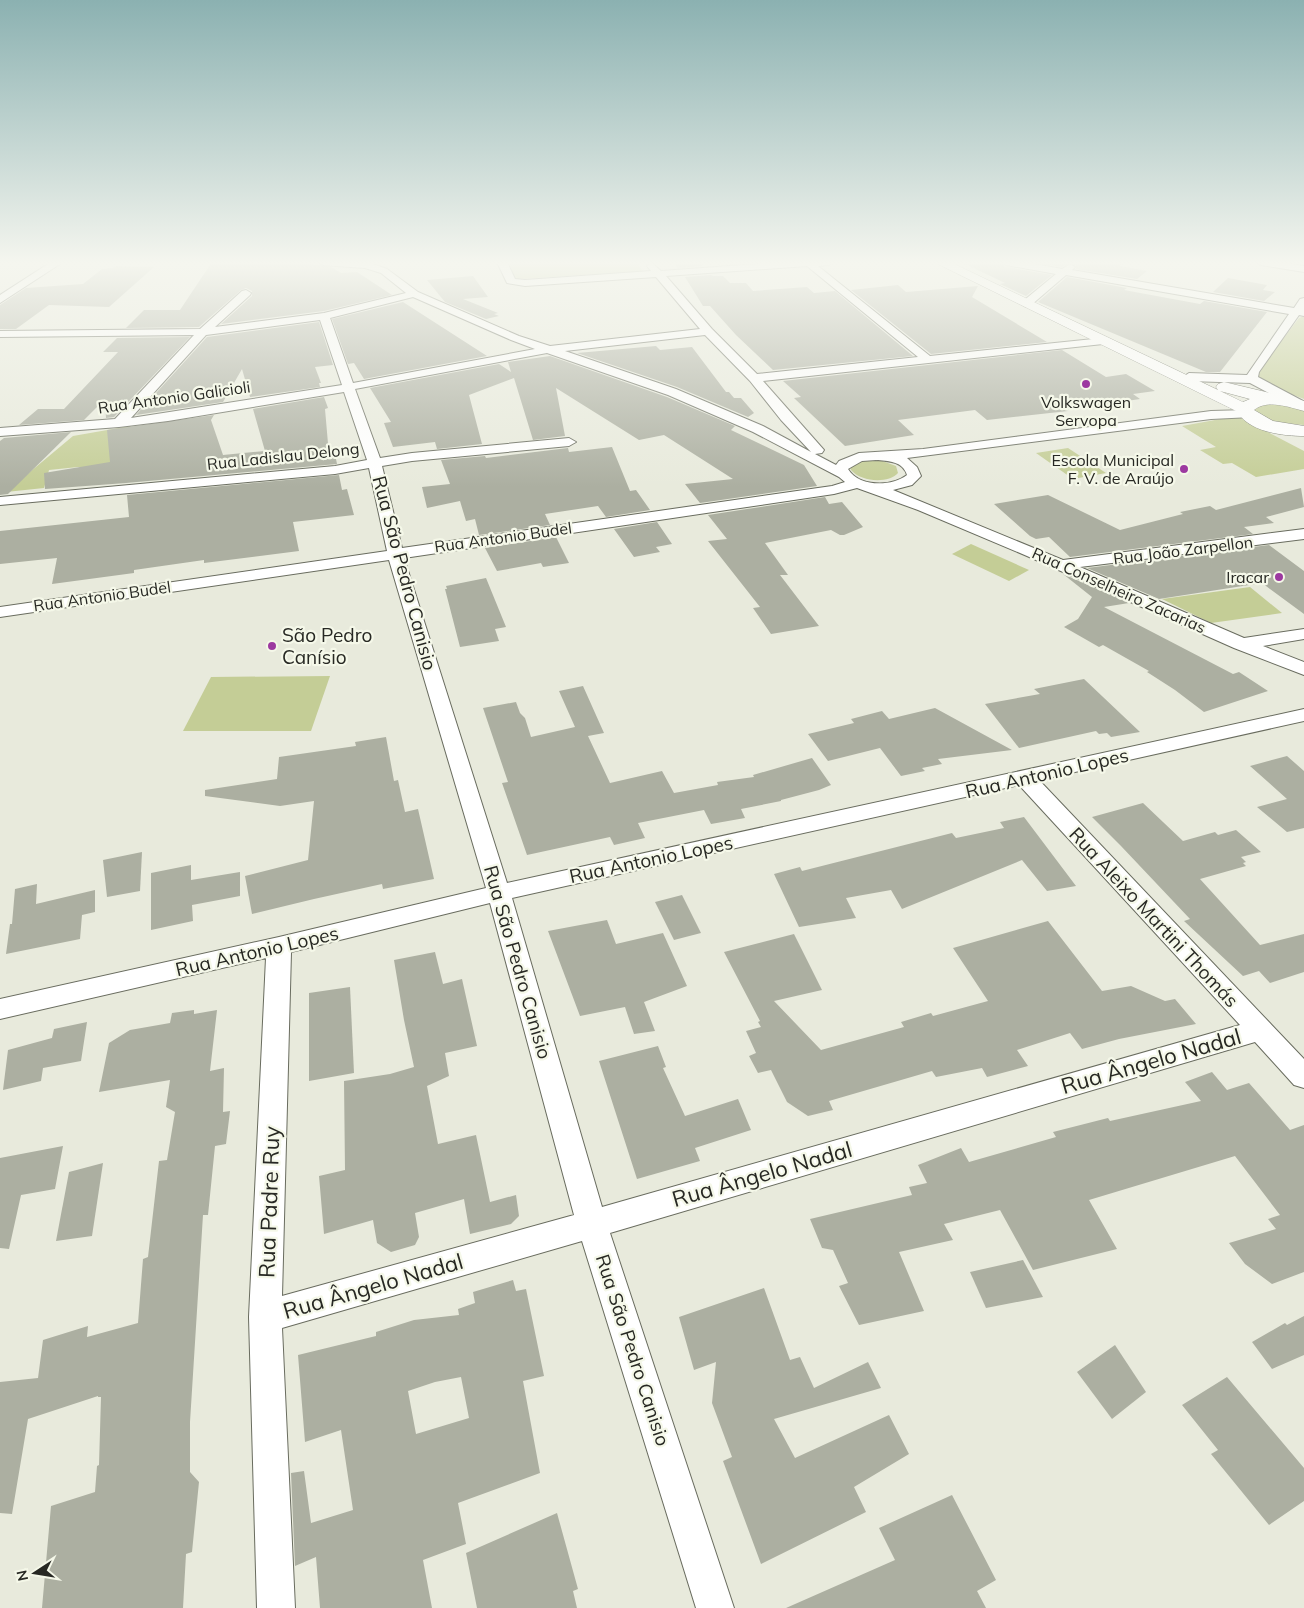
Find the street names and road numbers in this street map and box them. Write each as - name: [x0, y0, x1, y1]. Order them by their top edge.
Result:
- street label: Rua Antonio Galicioli: [96, 376, 252, 418]
- street label: Rua Ladislau Delong: [206, 438, 360, 474]
- street label: Rua São Pedro Canisio: [367, 473, 443, 673]
- street label: Rua Antonio Budel: [433, 517, 573, 557]
- street label: Rua João Zarpellon: [1112, 532, 1254, 568]
- street label: Rua Conselheiro Zacarias: [1029, 543, 1209, 637]
- street label: Rua Antonio Budel: [32, 576, 172, 616]
- street label: Rua Antonio Lopes: [963, 743, 1131, 803]
- street label: Rua Aleixo Martini Thomás: [1064, 822, 1244, 1012]
- street label: Rua Antonio Lopes: [567, 830, 735, 888]
- street label: Rua São Pedro Canisio: [479, 862, 557, 1062]
- street label: Rua Antonio Lopes: [173, 921, 341, 981]
- street label: Rua Ângelo Nadal: [1058, 1022, 1244, 1100]
- street label: Rua Padre Ruy: [252, 1125, 286, 1279]
- street label: Rua Ângelo Nadal: [669, 1135, 855, 1213]
- street label: Rua Ângelo Nadal: [280, 1247, 466, 1325]
- street label: Rua São Pedro Canisio: [591, 1251, 675, 1449]

